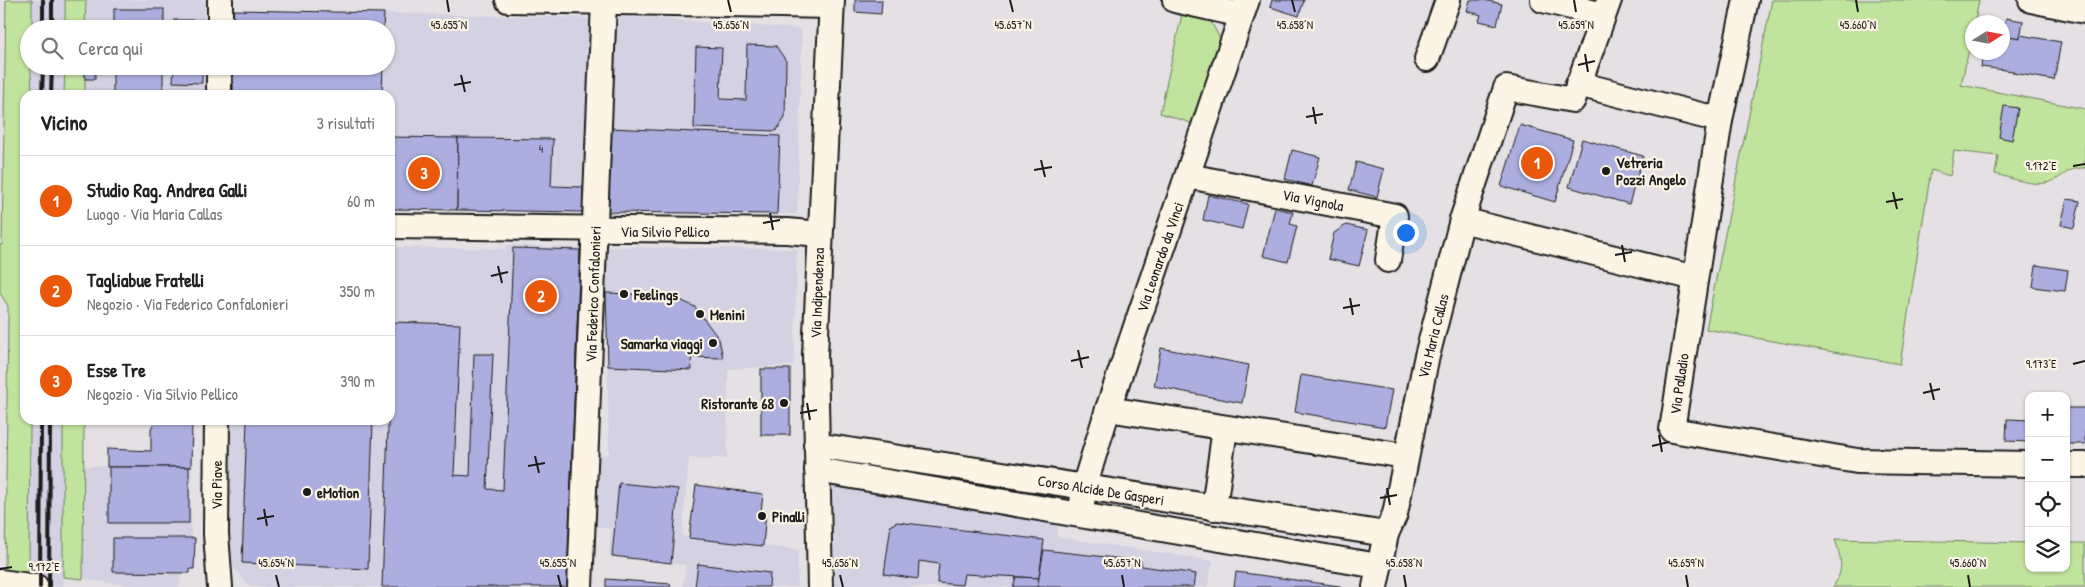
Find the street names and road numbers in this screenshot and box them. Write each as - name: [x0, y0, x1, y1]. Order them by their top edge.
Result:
- street label: Via Vignola: [1280, 184, 1346, 216]
- street label: Via Leonardo da Vinci: [1131, 199, 1189, 315]
- street label: Via Silvio Pellico: [620, 221, 710, 242]
- street label: Via Federico Confalonieri: [580, 225, 606, 363]
- street label: Via Indipendenza: [805, 247, 829, 339]
- street label: Via Maria Callas: [1412, 291, 1454, 381]
- street label: Via Palladio: [1664, 352, 1694, 416]
- street label: Via Piave: [206, 460, 227, 510]
- street label: Corso Alcide De Gasperi: [1036, 470, 1166, 510]

